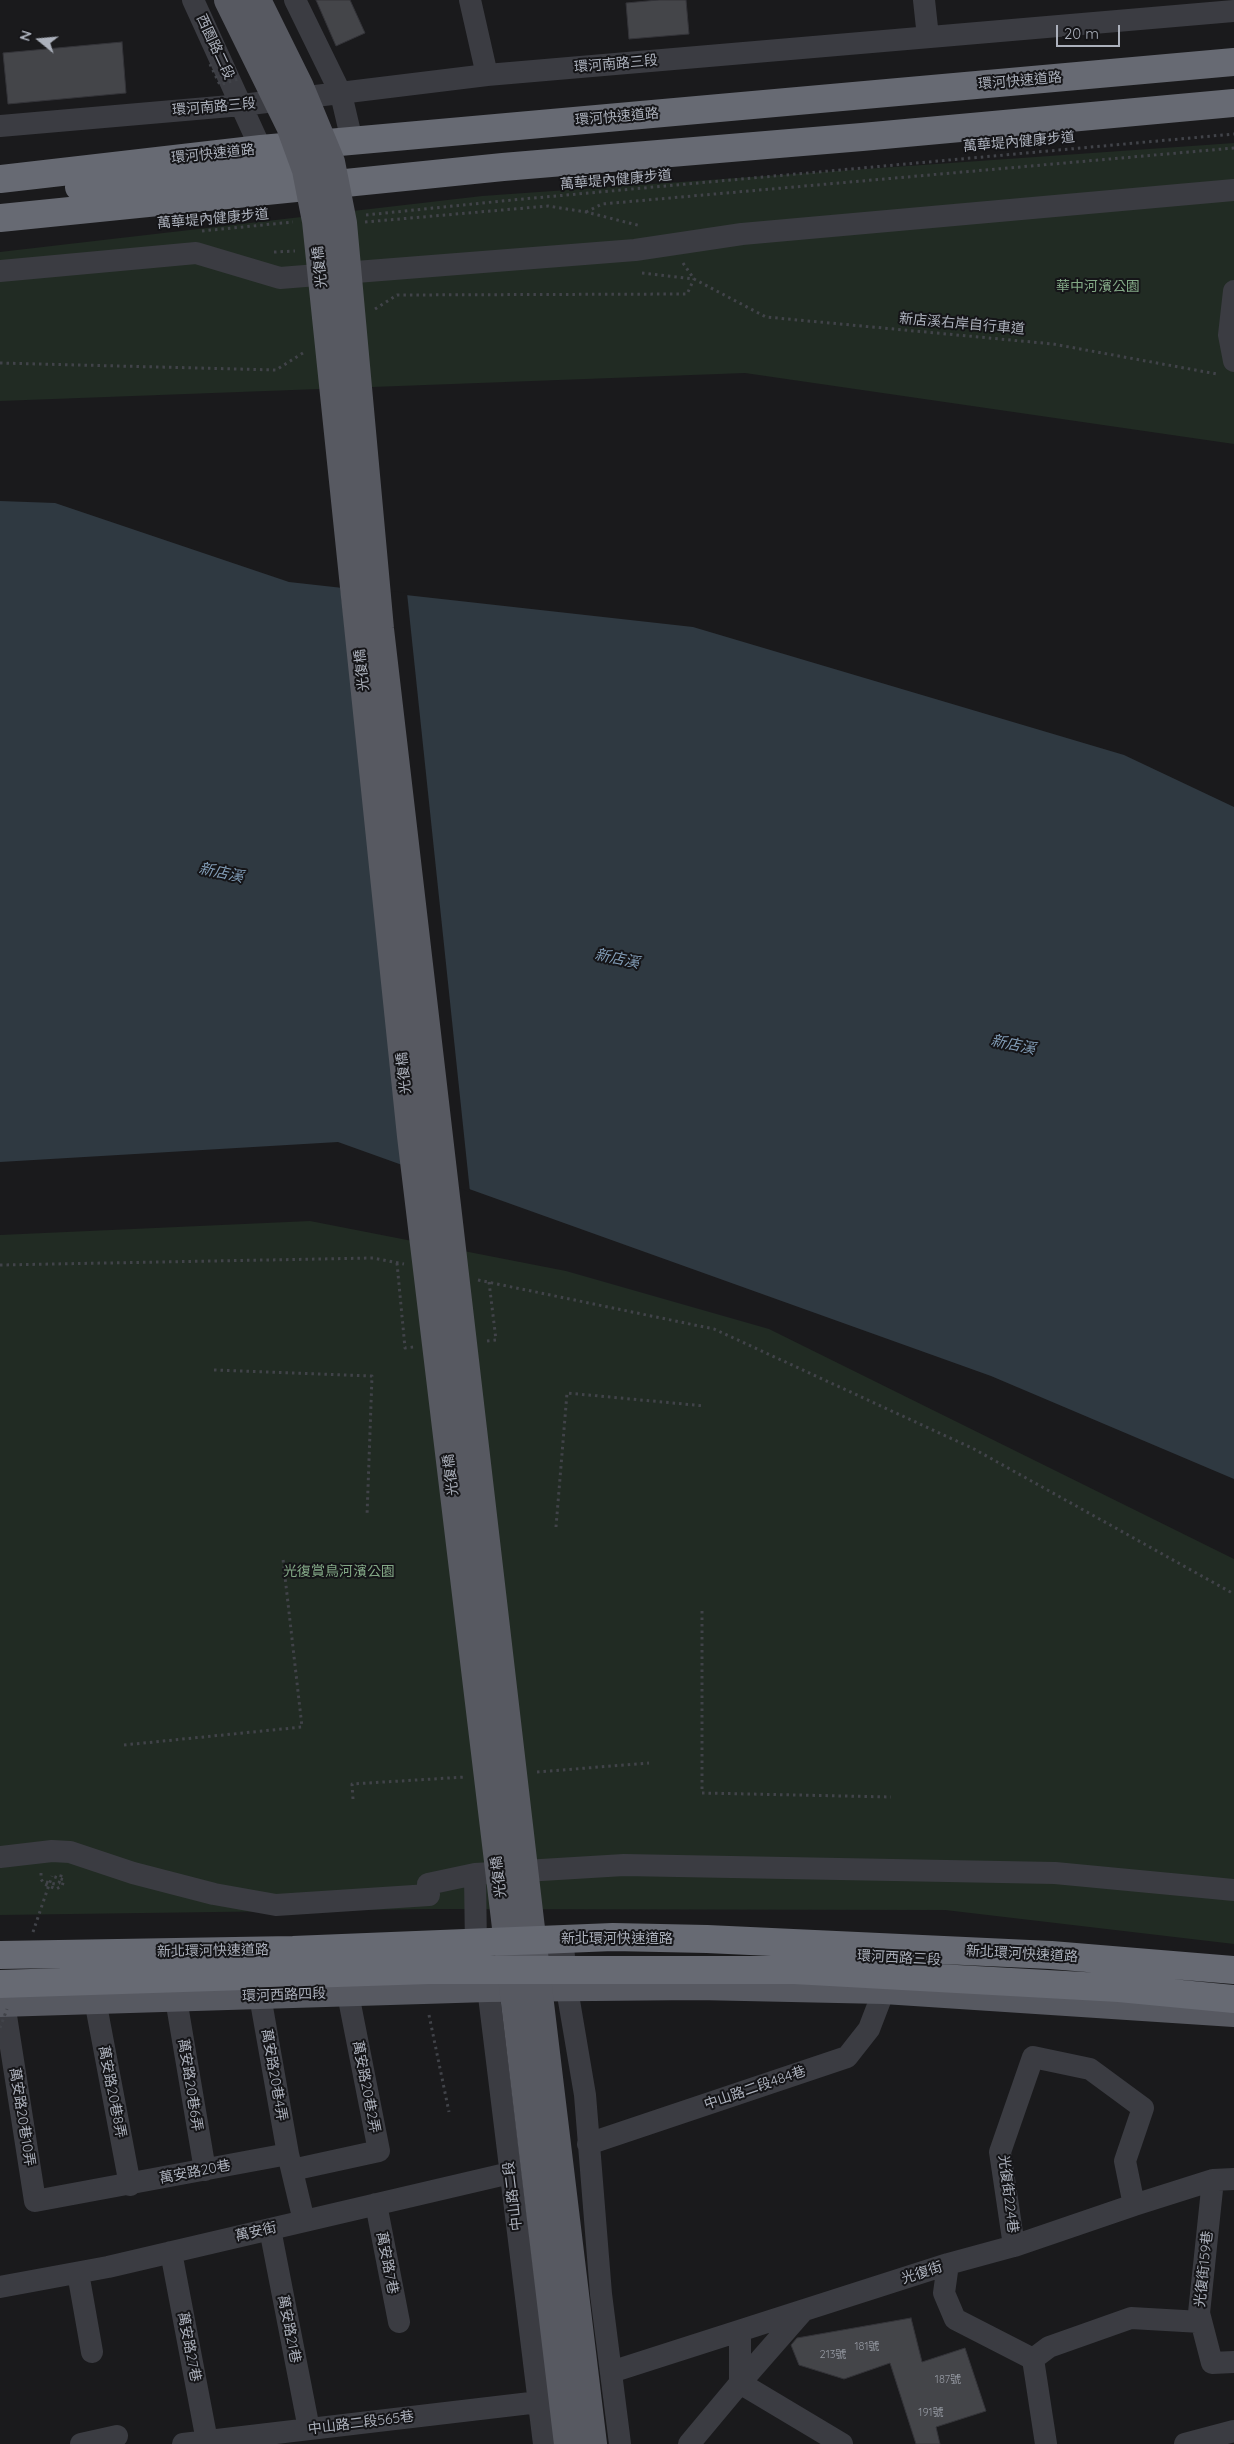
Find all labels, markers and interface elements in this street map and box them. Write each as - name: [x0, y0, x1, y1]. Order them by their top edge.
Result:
- street label: 西園路二段: [193, 12, 237, 82]
- north arrow: [15, 15, 65, 65]
- scale bar: [1059, 15, 1123, 47]
- text: 20 m: [1064, 24, 1099, 43]
- text: N: [16, 28, 36, 43]
- street label: 環河南路三段: [573, 52, 659, 76]
- street label: 環河快速道路: [977, 69, 1063, 93]
- street label: 環河南路三段: [171, 95, 257, 119]
- street label: 環河快速道路: [574, 105, 660, 129]
- street label: 萬華堤內健康步道: [962, 129, 1076, 155]
- street label: 環河快速道路: [170, 141, 256, 167]
- street label: 萬華堤內健康步道: [559, 167, 673, 193]
- street label: 萬華堤內健康步道: [156, 206, 270, 232]
- street label: 光復橋: [309, 245, 331, 289]
- park label: 華中河濱公園: [1056, 279, 1140, 295]
- street label: 新店溪右岸自行車道: [899, 310, 1025, 338]
- street label: 光復橋: [351, 648, 373, 692]
- water label: 新店溪: [197, 860, 245, 886]
- water label: 新店溪: [593, 946, 641, 972]
- water label: 新店溪: [989, 1032, 1037, 1058]
- street label: 光復橋: [393, 1051, 415, 1095]
- street label: 光復橋: [440, 1453, 462, 1497]
- park label: 光復賞鳥河濱公園: [283, 1564, 395, 1580]
- street label: 光復橋: [488, 1855, 510, 1899]
- street label: 新北環河快速道路: [561, 1931, 673, 1947]
- street label: 新北環河快速道路: [157, 1942, 269, 1960]
- street label: 新北環河快速道路: [966, 1943, 1078, 1965]
- street label: 環河西路三段: [857, 1947, 941, 1969]
- street label: 環河西路四段: [242, 1985, 326, 2005]
- street label: 萬安路20巷4弄: [258, 2028, 290, 2122]
- street label: 萬安路20巷6弄: [174, 2037, 206, 2133]
- street label: 萬安路20巷2弄: [349, 2039, 383, 2135]
- street label: 萬安路20巷8弄: [95, 2044, 129, 2140]
- street label: 中山路二段484巷: [702, 2063, 808, 2113]
- street label: 萬安路20巷10弄: [6, 2067, 38, 2167]
- street label: 光復街224巷: [995, 2154, 1021, 2234]
- street label: 萬安路20巷: [158, 2157, 232, 2187]
- street label: 中山路二段: [500, 2160, 526, 2232]
- street label: 萬安街: [234, 2219, 278, 2245]
- street label: 萬安路7巷: [373, 2230, 401, 2296]
- street label: 光復街159巷: [1192, 2230, 1216, 2308]
- street label: 光復街: [899, 2259, 945, 2287]
- street label: 萬安路21巷: [274, 2294, 304, 2364]
- street label: 萬安路27巷: [174, 2311, 204, 2383]
- house number: 181號: [854, 2340, 880, 2354]
- house number: 213號: [820, 2348, 846, 2362]
- house number: 187號: [935, 2373, 961, 2387]
- house number: 191號: [918, 2406, 944, 2420]
- street label: 中山路二段565巷: [307, 2408, 415, 2438]

